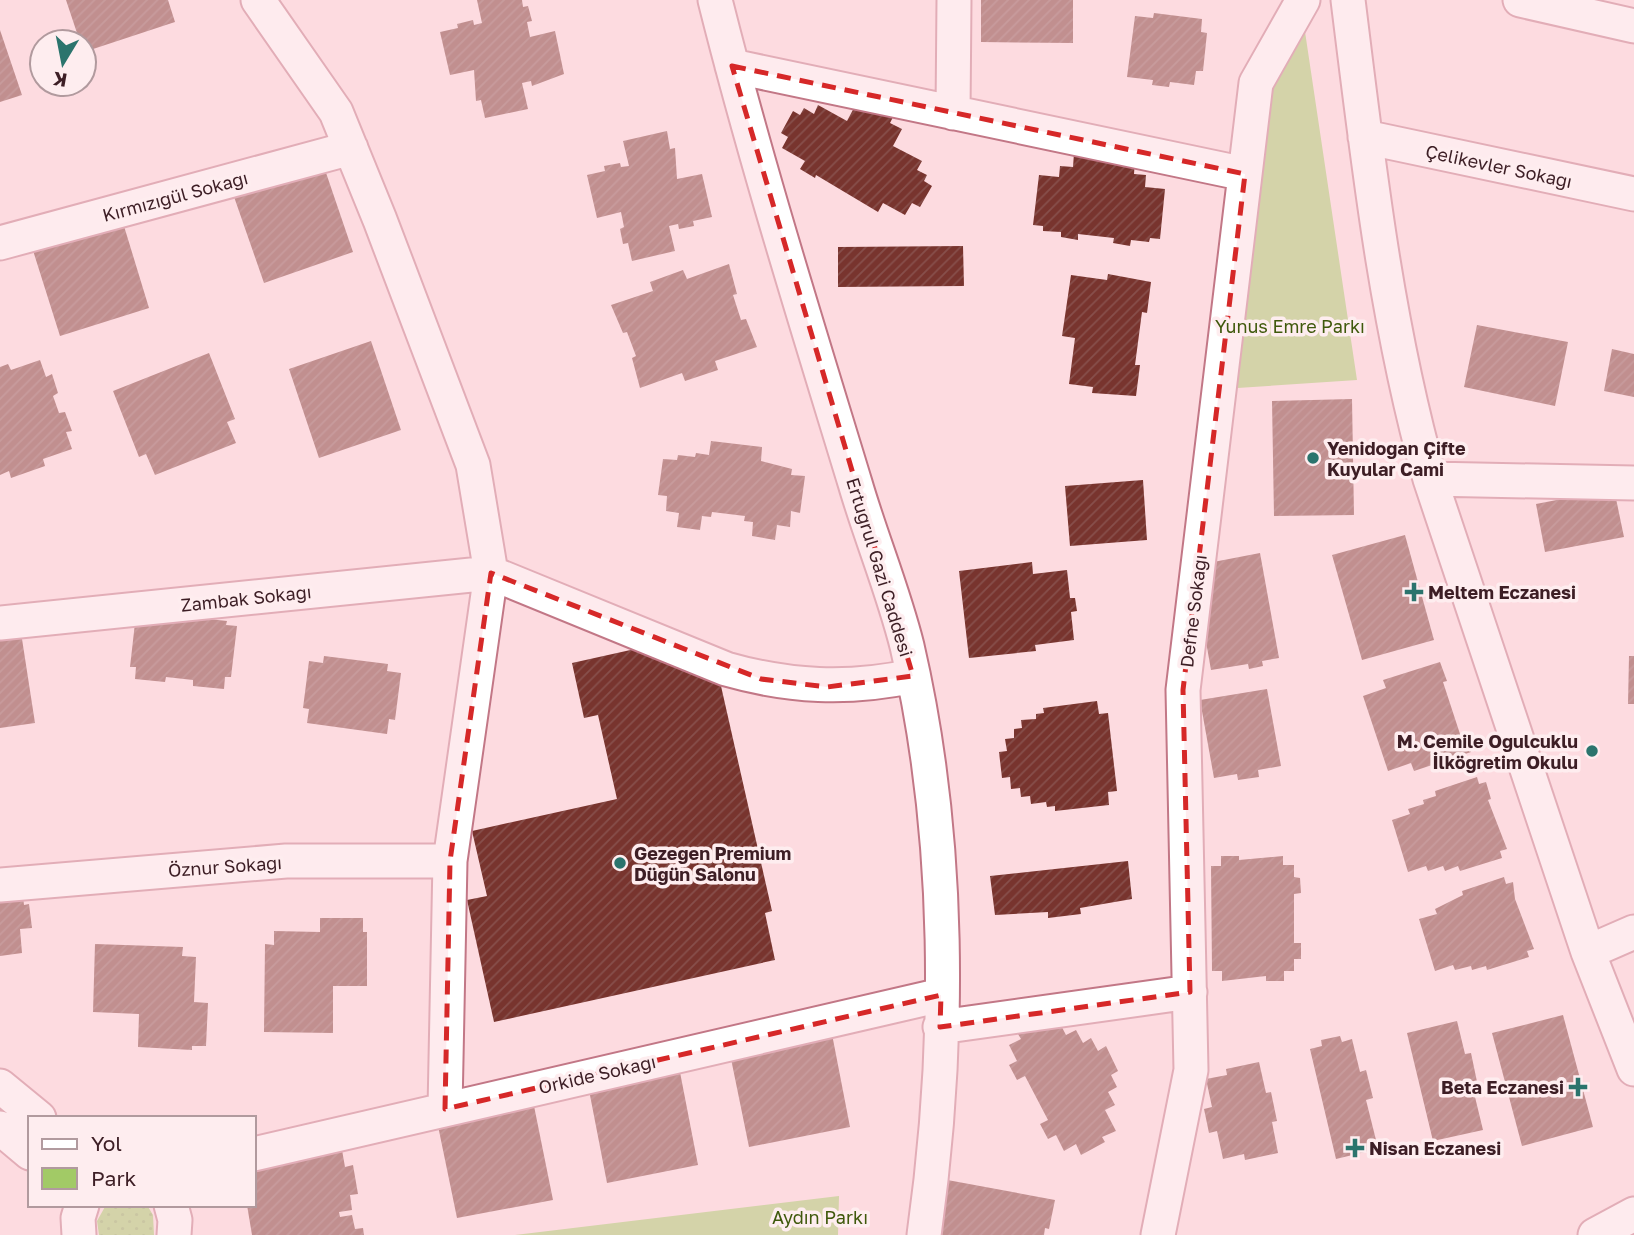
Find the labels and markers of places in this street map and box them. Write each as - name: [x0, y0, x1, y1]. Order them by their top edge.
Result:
- place label: Yenidoğan Çifte Kuyular Cami: [1327, 437, 1466, 480]
- marker: Yenidoğan Çifte Kuyular Cami: [1305, 450, 1321, 466]
- place label: Meltem Eczanesi: [1428, 581, 1576, 603]
- marker: Meltem Eczanesi: [1406, 584, 1422, 600]
- place label: M. Cemile Oğulcuklu İlköğretim Okulu: [1397, 730, 1578, 773]
- marker: M. Cemile Oğulcuklu İlköğretim Okulu: [1584, 743, 1600, 759]
- place label: Gezegen Premium Düğün Salonu: [634, 842, 791, 885]
- marker: Gezegen Premium Düğün Salonu: [612, 855, 628, 871]
- place label: Beta Eczanesi: [1441, 1076, 1564, 1098]
- marker: Beta Eczanesi: [1570, 1079, 1586, 1095]
- place label: Nisan Eczanesi: [1369, 1137, 1501, 1159]
- marker: Nisan Eczanesi: [1347, 1140, 1363, 1156]

